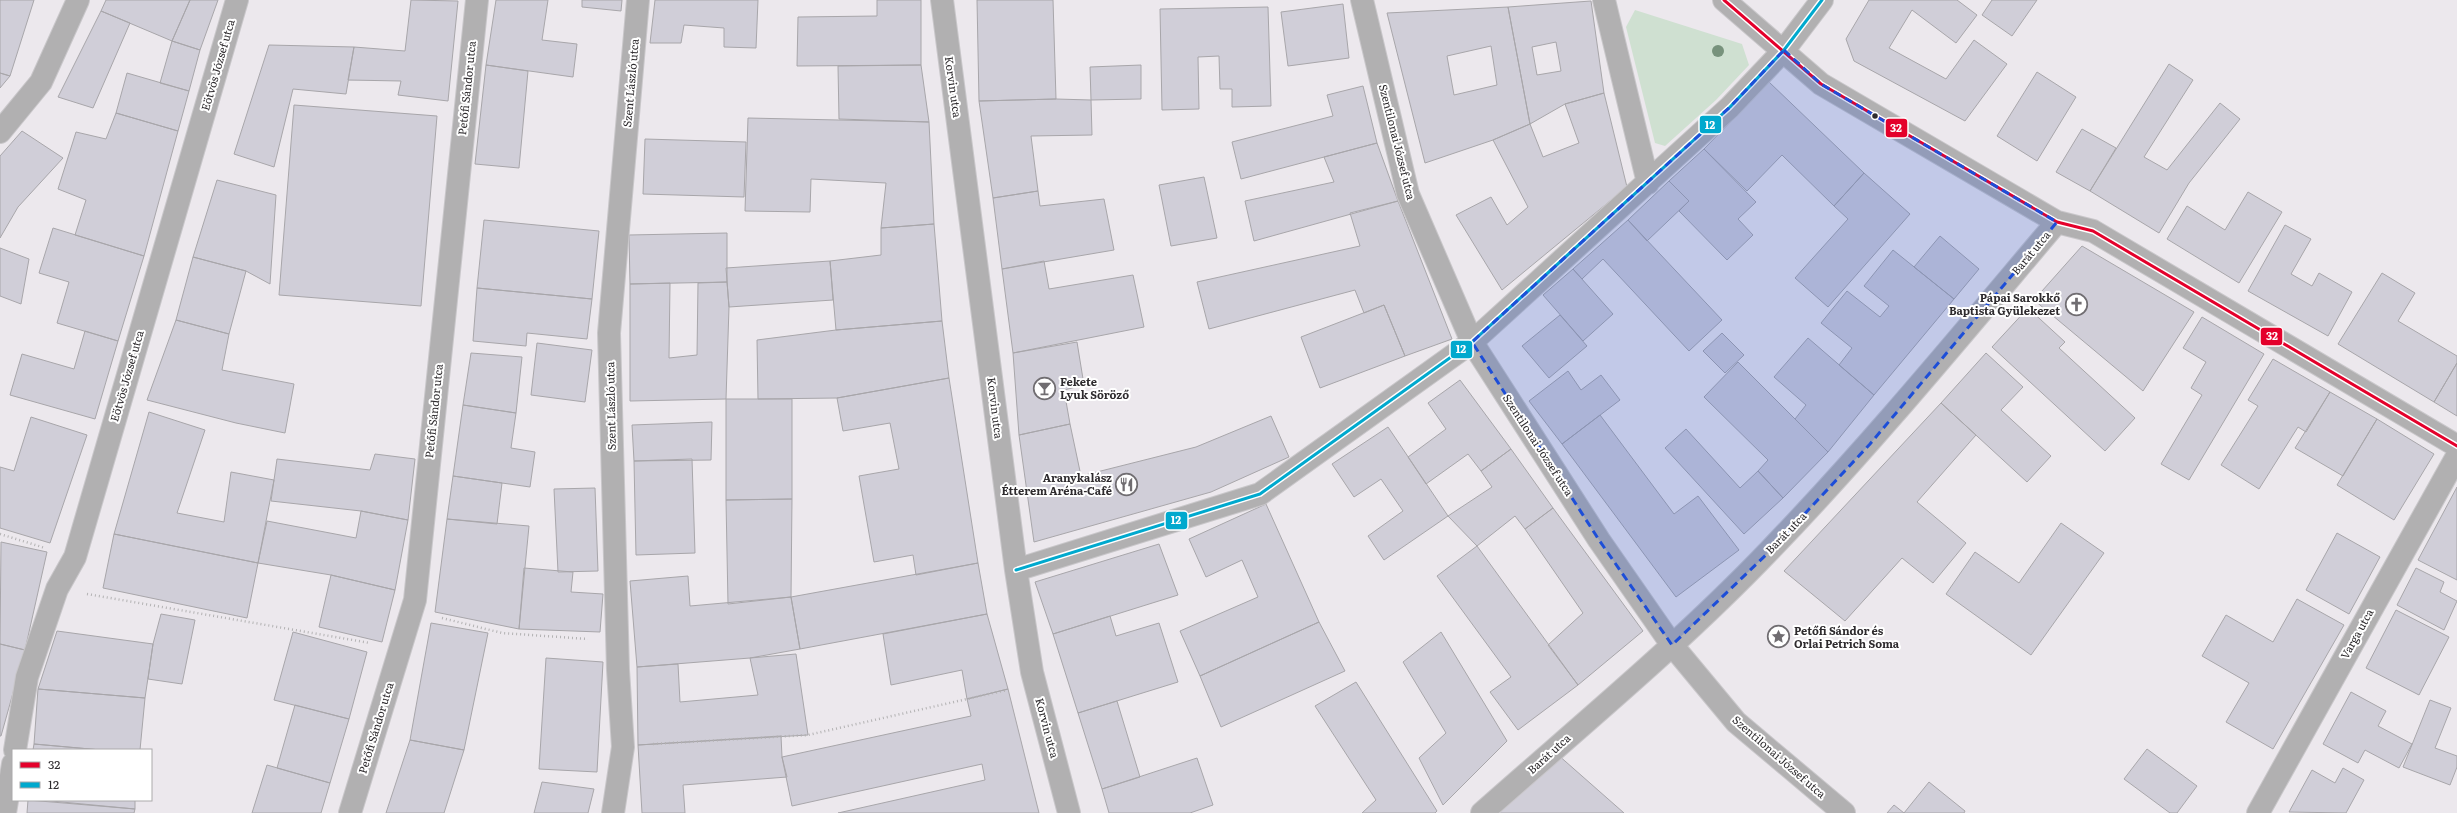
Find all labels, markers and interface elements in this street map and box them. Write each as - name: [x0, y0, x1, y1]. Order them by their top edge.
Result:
- street label: Eötvös József utca: [196, 17, 238, 112]
- street label: Szent László utca: [618, 38, 642, 128]
- street label: Petőfi Sándor utca: [453, 40, 479, 136]
- street label: Korvin utca: [942, 55, 966, 119]
- street label: Szentilonai József utca: [1376, 82, 1420, 201]
- unlabelled marker: [1870, 111, 1880, 121]
- line badge: 12: [1699, 115, 1722, 134]
- text: 12: [1705, 116, 1715, 132]
- line badge: 32: [1885, 118, 1908, 138]
- text: 32: [1890, 119, 1902, 135]
- street label: Barát utca: [2007, 227, 2053, 278]
- place label: Pápai Sarokkő Baptista Gyülekezet: [1949, 289, 2060, 318]
- church icon: Pápai Sarokkő Baptista Gyülekezet: [2063, 291, 2089, 317]
- line badge: 32: [2260, 327, 2283, 346]
- text: 32: [2266, 327, 2278, 343]
- street label: Eötvös József utca: [105, 328, 147, 423]
- line badge: 12: [1450, 340, 1473, 359]
- text: 12: [1456, 340, 1466, 356]
- street label: Szent László utca: [601, 361, 619, 451]
- street label: Petőfi Sándor utca: [420, 363, 446, 459]
- place label: Fekete Lyuk Söröző: [1060, 373, 1129, 402]
- bar icon: Fekete Lyuk Söröző: [1032, 375, 1058, 401]
- street label: Korvin utca: [984, 376, 1008, 440]
- street label: Szentilonai József utca: [1500, 390, 1578, 499]
- place label: Aranykalász Étterem Aréna-Café: [1001, 469, 1112, 498]
- restaurant icon: Aranykalász Étterem Aréna-Café: [1114, 471, 1140, 497]
- street label: Barát utca: [1761, 508, 1809, 557]
- line badge: 12: [1165, 511, 1188, 530]
- text: 12: [1171, 511, 1181, 527]
- street label: Varga utca: [2336, 606, 2376, 661]
- place label: Petőfi Sándor és Orlai Petrich Soma: [1794, 622, 1900, 651]
- place icon: Petőfi Sándor és Orlai Petrich Soma: [1765, 624, 1791, 650]
- street label: Petőfi Sándor utca: [354, 680, 397, 775]
- street label: Korvin utca: [1032, 696, 1064, 760]
- street label: Szentilonai József utca: [1730, 711, 1830, 801]
- street label: Barát utca: [1523, 730, 1573, 777]
- legend: [12, 749, 152, 801]
- text: 32: [48, 755, 60, 773]
- text: 12: [48, 775, 59, 793]

